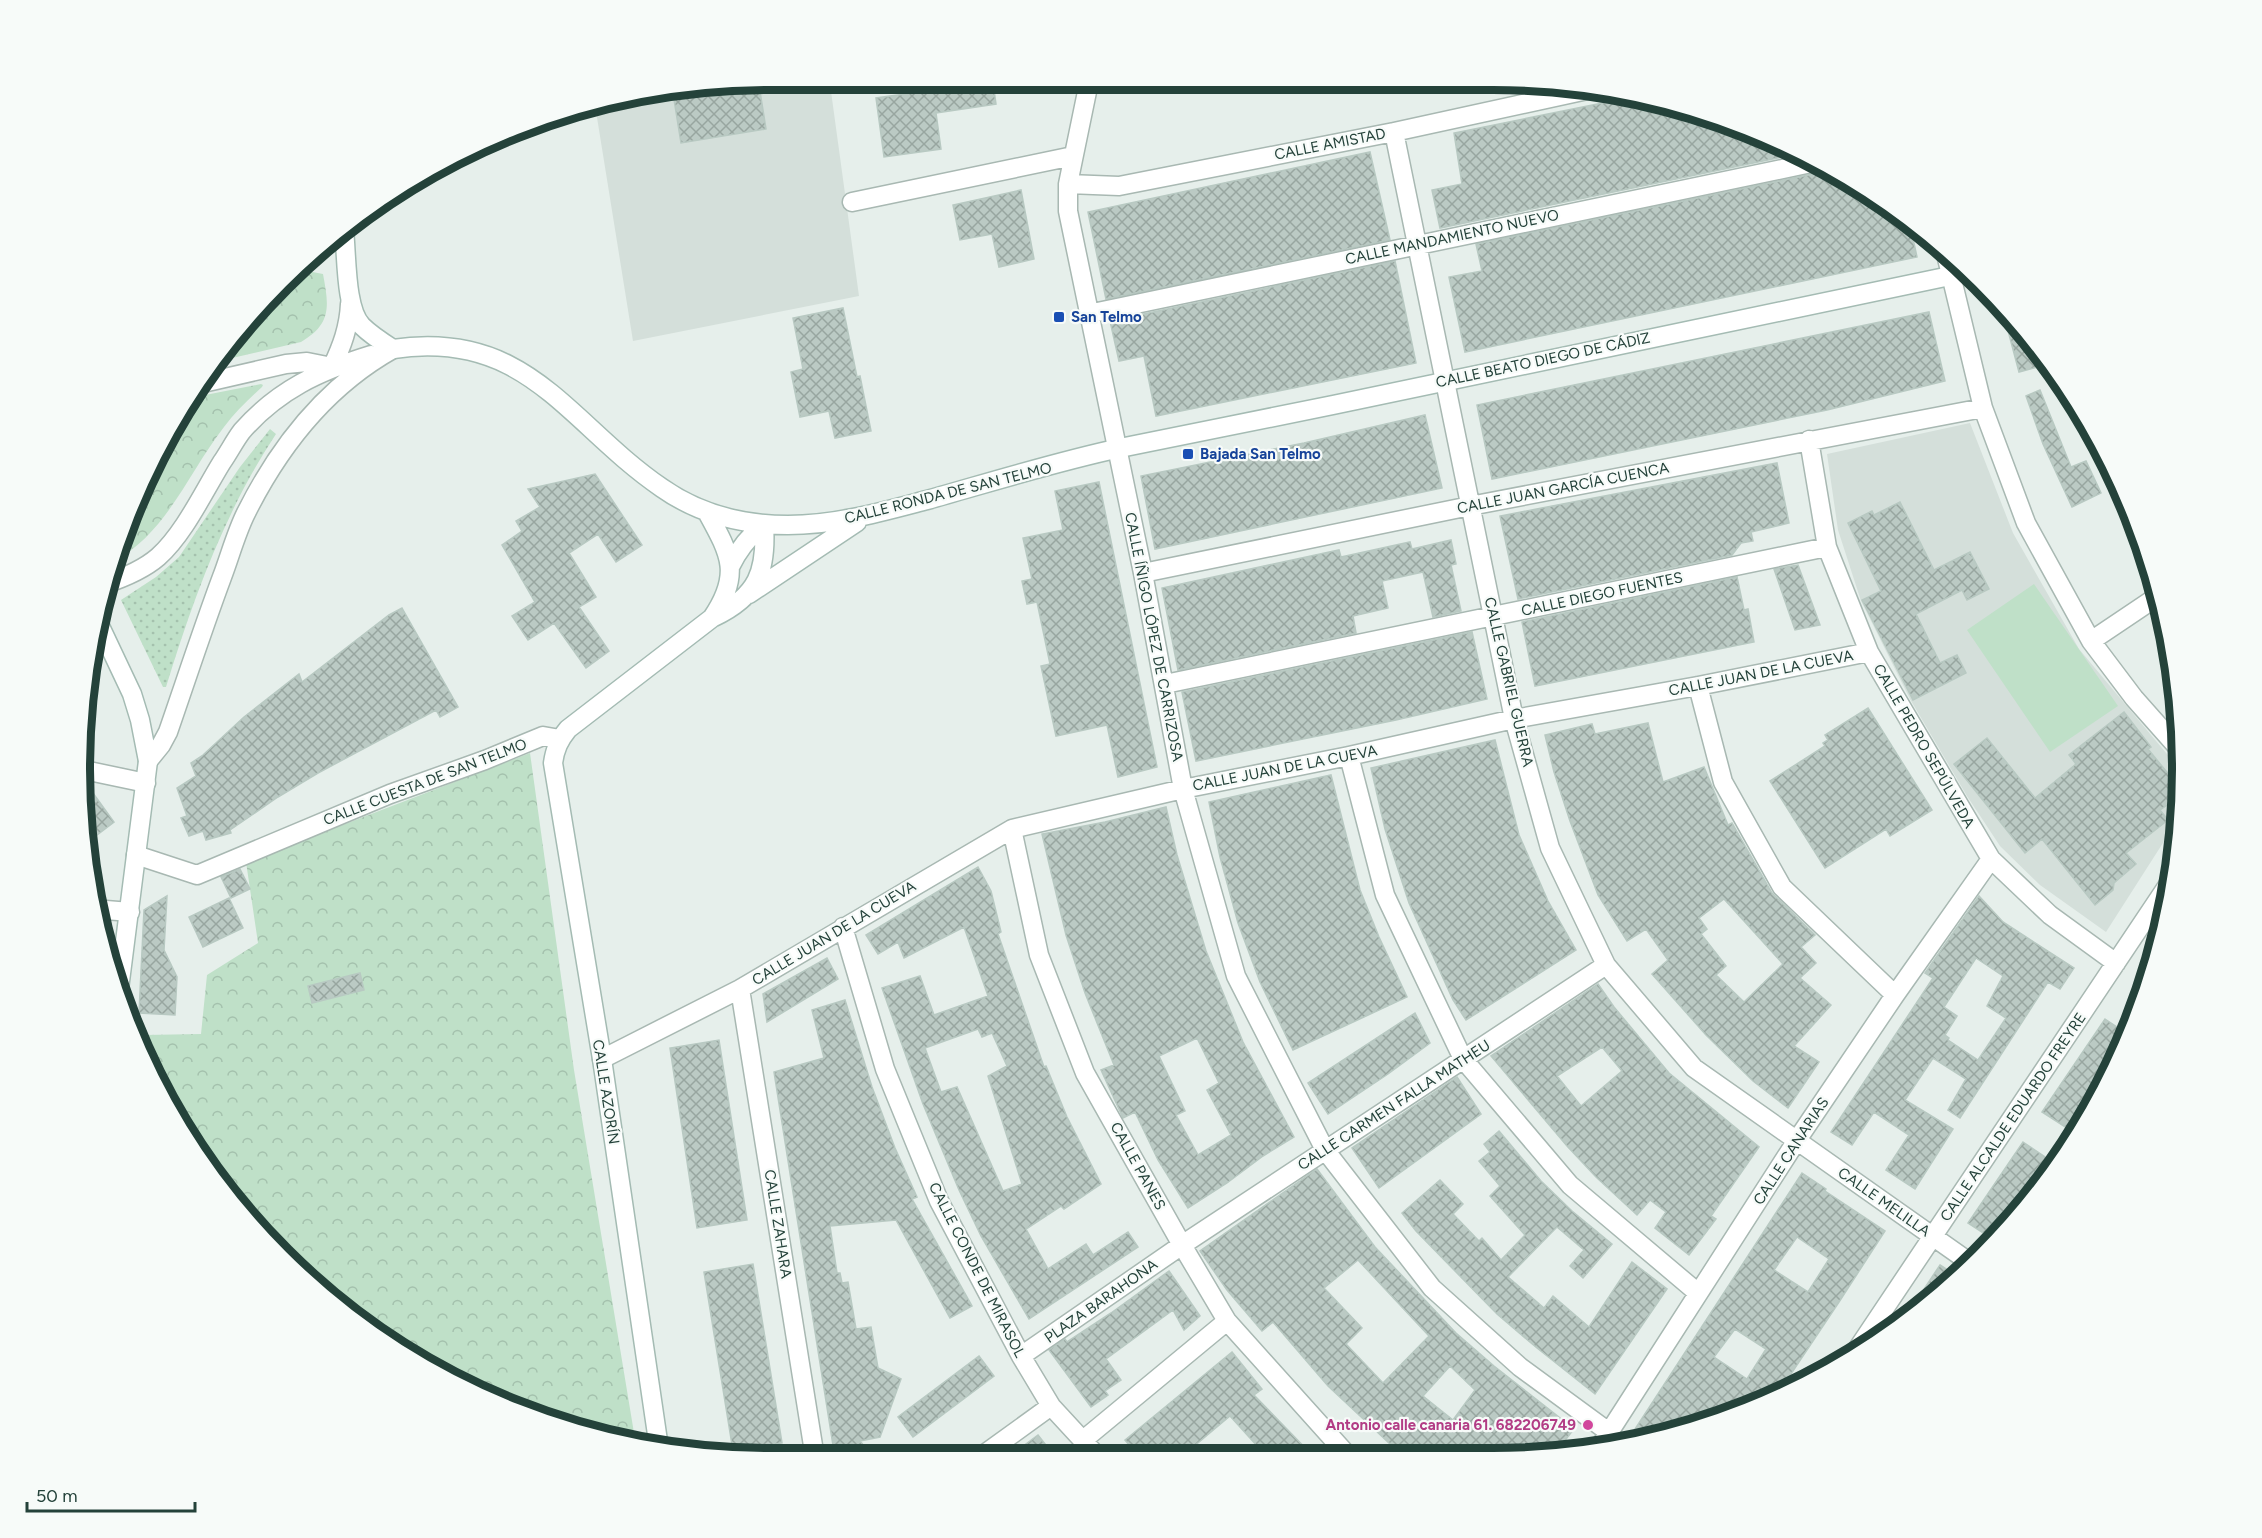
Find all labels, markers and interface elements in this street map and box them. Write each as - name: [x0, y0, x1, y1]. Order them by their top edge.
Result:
- street label: CALLE AMISTAD: [1273, 124, 1387, 164]
- street label: CALLE MANDAMIENTO NUEVO: [1343, 206, 1561, 268]
- place label: San Telmo: [1071, 308, 1142, 326]
- marker: San Telmo: [1052, 310, 1066, 324]
- street label: CALLE BEATO DIEGO DE CÁDIZ: [1434, 328, 1652, 392]
- place label: Bajada San Telmo: [1200, 445, 1321, 463]
- marker: Bajada San Telmo: [1181, 447, 1195, 461]
- street label: CALLE RONDA DE SAN TELMO: [843, 459, 1053, 527]
- street label: CALLE JUAN GARCÍA CUENCA: [1456, 459, 1670, 517]
- street label: CALLE ÍÑIGO LÓPEZ DE CARRIZOSA: [1121, 511, 1187, 763]
- street label: CALLE DIEGO FUENTES: [1520, 568, 1684, 620]
- street label: CALLE GABRIEL GUERRA: [1481, 595, 1537, 769]
- street label: CALLE JUAN DE LA CUEVA: [1667, 646, 1855, 700]
- street label: CALLE PEDRO SEPÚLVEDA: [1870, 661, 1978, 831]
- street label: CALLE CUESTA DE SAN TELMO: [321, 735, 529, 829]
- street label: CALLE JUAN DE LA CUEVA: [1191, 741, 1379, 795]
- street label: CALLE JUAN DE LA CUEVA: [749, 877, 919, 989]
- street label: CALLE ALCALDE EDUARDO FREYRE: [1936, 1009, 2090, 1225]
- street label: CALLE CARMEN FALLA MATHEU: [1294, 1036, 1494, 1174]
- street label: CALLE AZORÍN: [589, 1038, 623, 1146]
- street label: CALLE CANARIAS: [1749, 1094, 1833, 1208]
- street label: CALLE PANES: [1106, 1119, 1170, 1213]
- street label: CALLE MELILLA: [1834, 1164, 1934, 1240]
- street label: CALLE ZAHARA: [761, 1168, 795, 1280]
- street label: CALLE CONDE DE MIRASOL: [925, 1179, 1029, 1361]
- street label: PLAZA BARAHONA: [1041, 1255, 1161, 1347]
- place label: Antonio calle canaria 61. 682206749: [1326, 1416, 1576, 1434]
- marker: Antonio calle canaria 61. 682206749: [1581, 1418, 1595, 1432]
- scale bar: [27, 1475, 195, 1513]
- text: 50 m: [36, 1485, 78, 1507]

